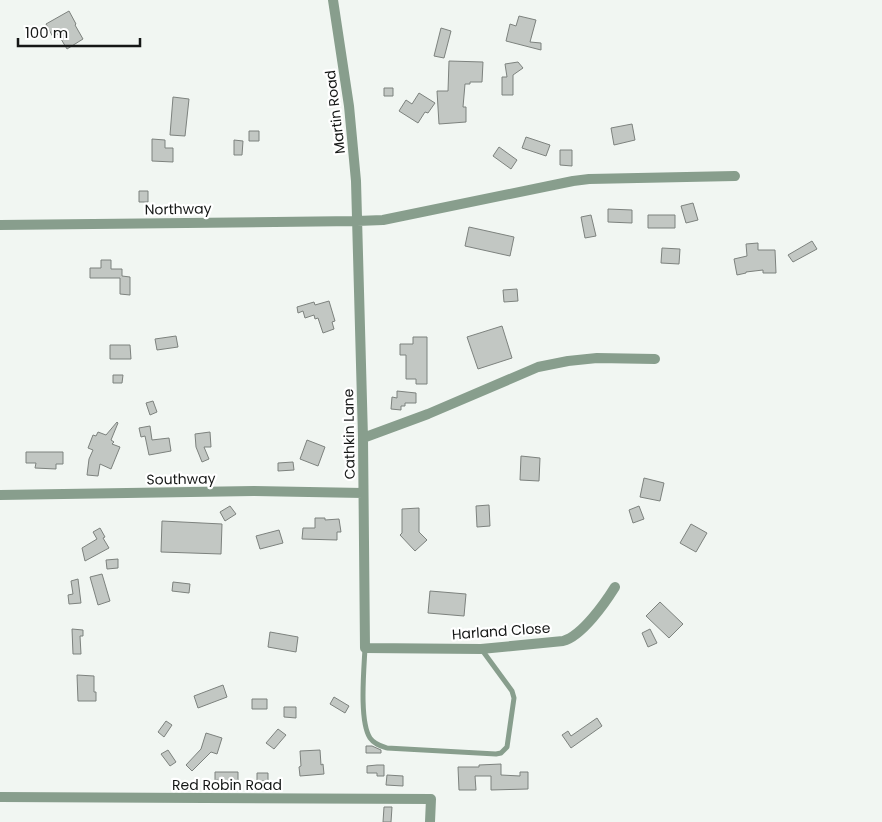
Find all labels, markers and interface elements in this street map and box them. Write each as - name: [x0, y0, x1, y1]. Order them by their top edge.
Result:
- scale bar: [18, 15, 140, 47]
- text: 100 m: [25, 22, 68, 43]
- street label: Martin Road: [320, 69, 350, 155]
- street label: Northway: [144, 198, 212, 220]
- street label: Cathkin Lane: [338, 388, 360, 480]
- street label: Southway: [146, 468, 216, 490]
- street label: Harland Close: [451, 618, 551, 644]
- street label: Red Robin Road: [172, 775, 282, 795]

